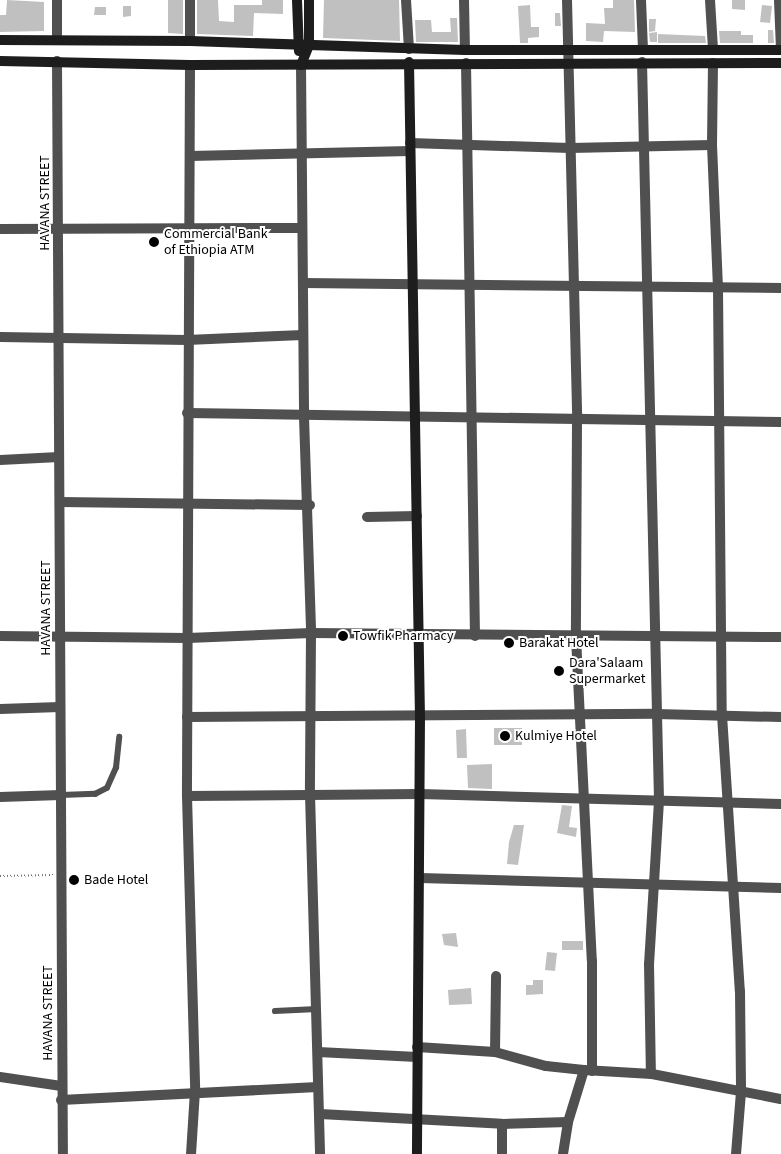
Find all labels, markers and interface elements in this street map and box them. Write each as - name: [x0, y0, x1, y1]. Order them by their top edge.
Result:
- street label: HAVANA STREET: [37, 155, 53, 251]
- place label: Commercial Bank of Ethiopia ATM: [164, 226, 268, 258]
- marker: Commercial Bank of Ethiopia ATM: [148, 236, 160, 248]
- street label: HAVANA STREET: [38, 560, 54, 656]
- place label: Towfik Pharmacy: [353, 628, 454, 644]
- marker: Towfik Pharmacy: [337, 630, 349, 642]
- place label: Barakat Hotel: [519, 635, 599, 651]
- marker: Barakat Hotel: [503, 637, 515, 649]
- place label: Dara'Salaam Supermarket: [569, 655, 645, 688]
- marker: Dara'Salaam Supermarket: [553, 665, 565, 677]
- place label: Kulmiye Hotel: [515, 728, 597, 744]
- marker: Kulmiye Hotel: [499, 730, 511, 742]
- place label: Bade Hotel: [84, 872, 148, 888]
- marker: Bade Hotel: [68, 874, 80, 886]
- street label: HAVANA STREET: [40, 965, 56, 1061]

